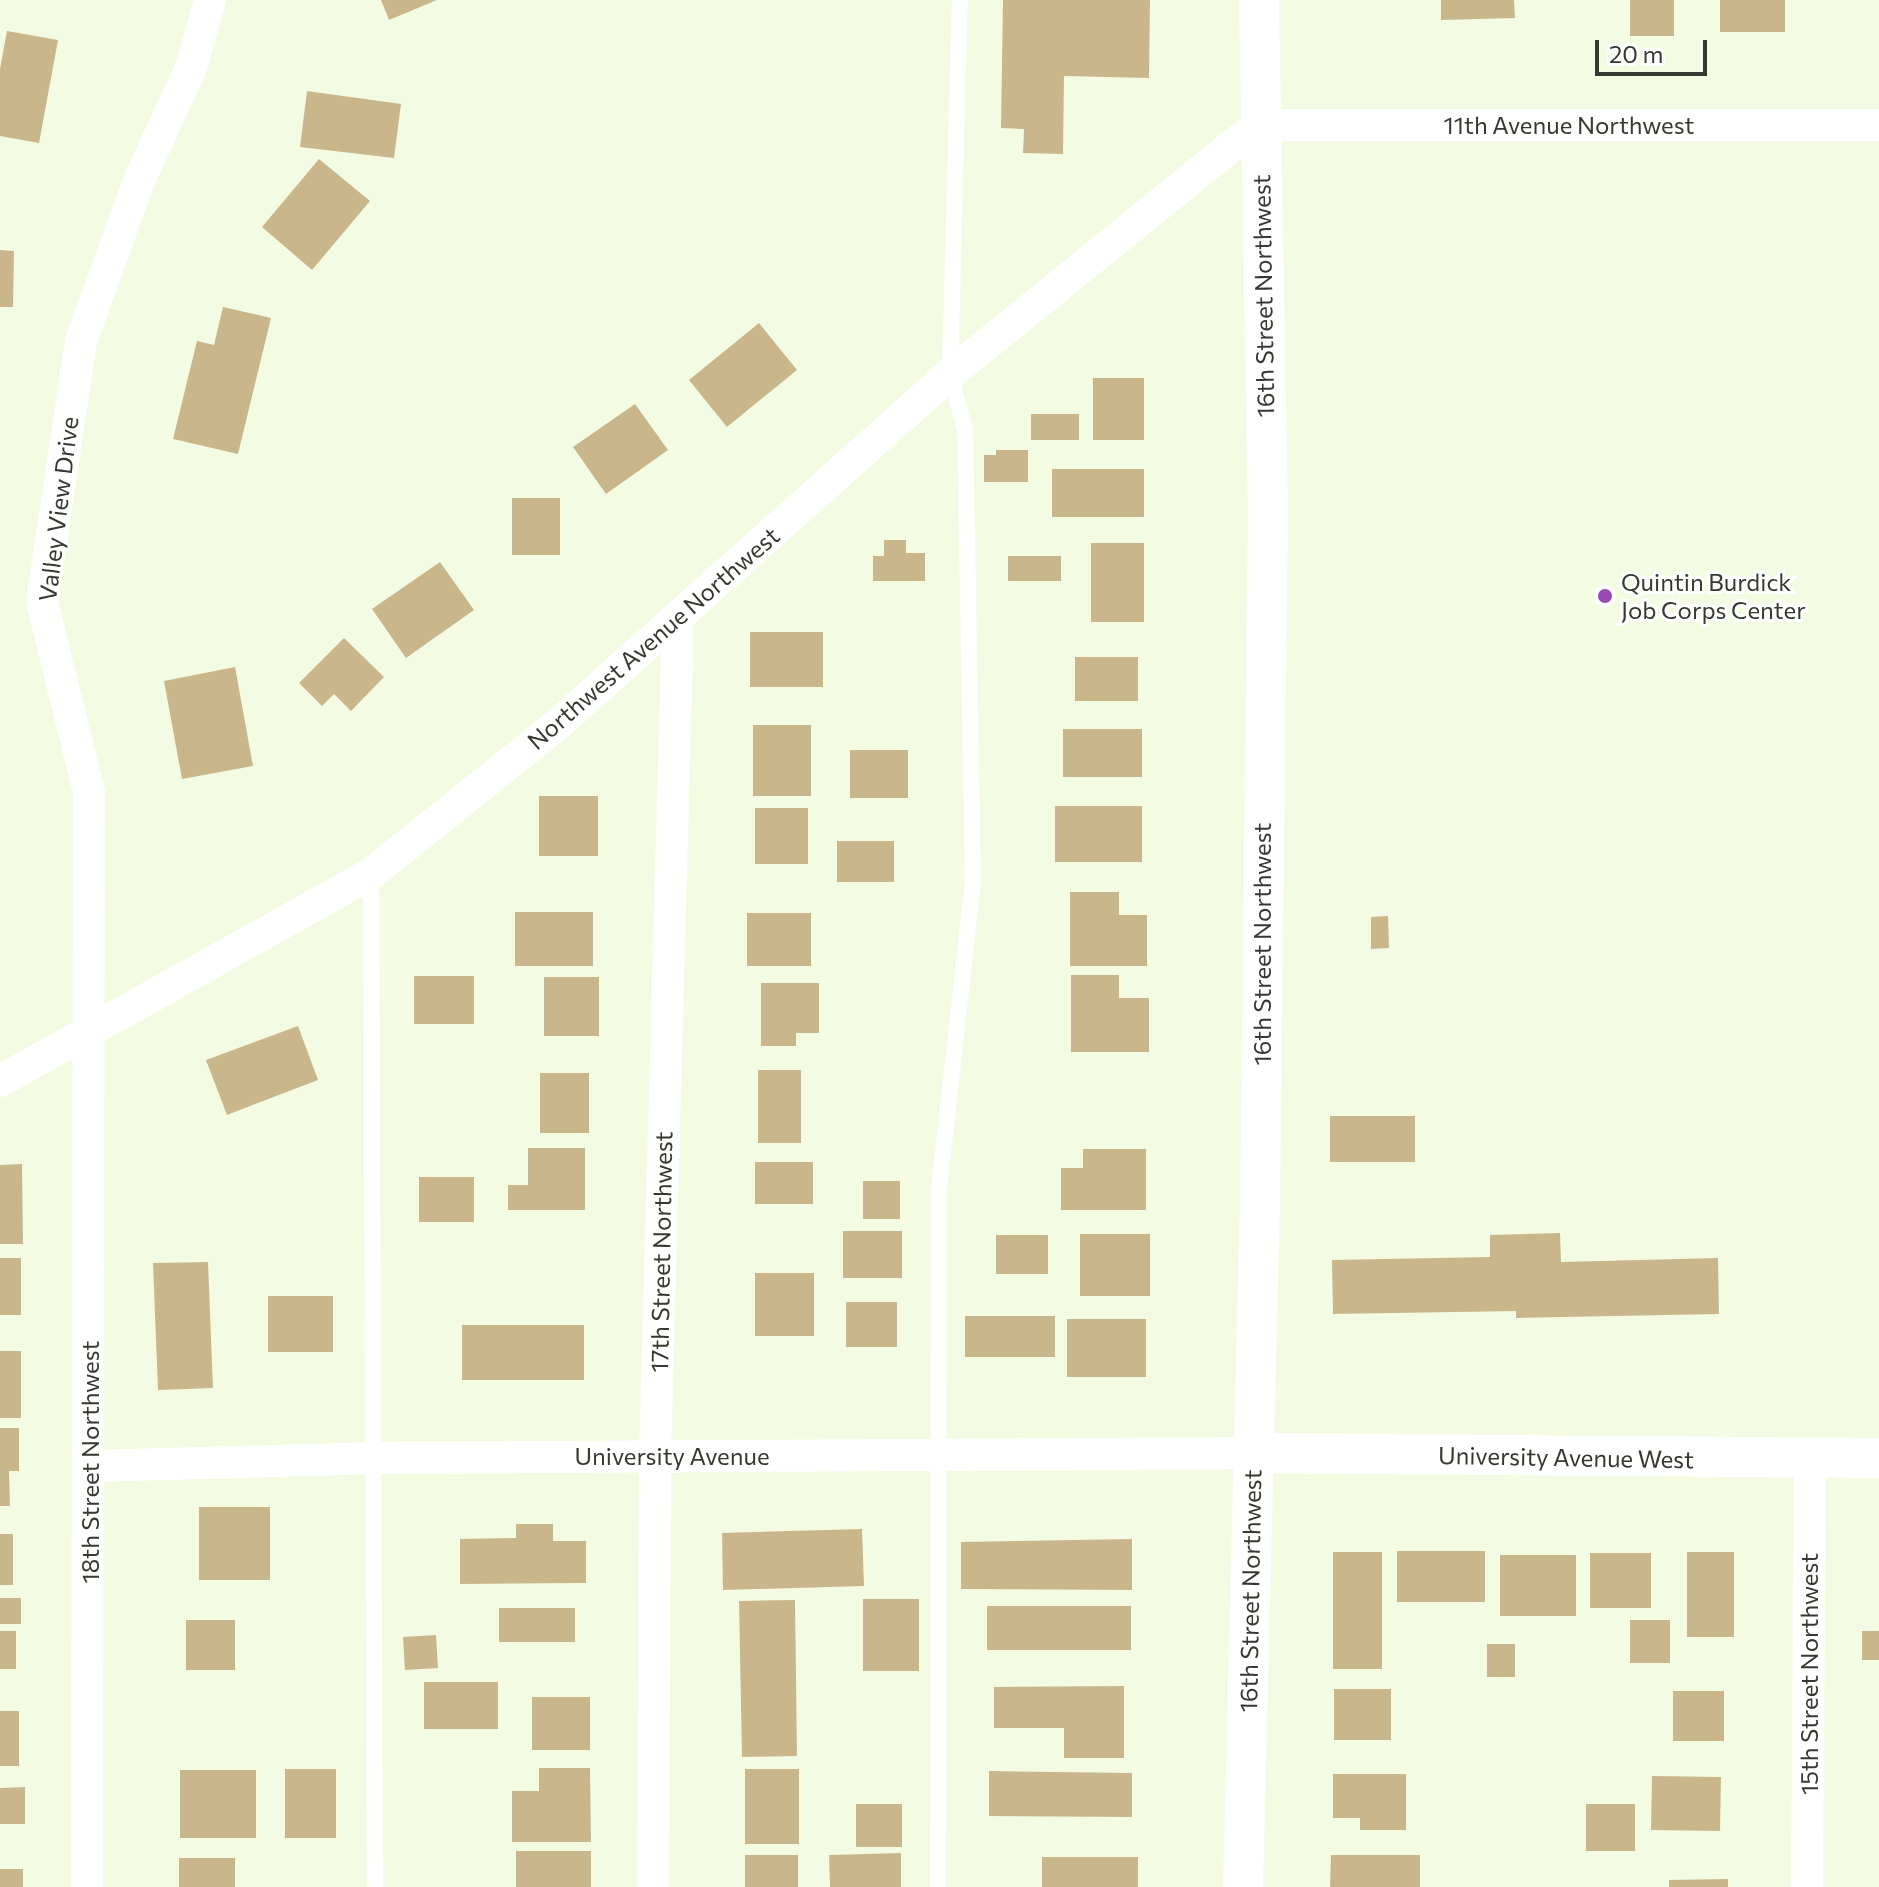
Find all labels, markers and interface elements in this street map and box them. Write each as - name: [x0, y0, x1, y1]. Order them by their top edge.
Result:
- scale bar: [1599, 24, 1711, 74]
- text: 20 m: [1609, 39, 1663, 68]
- street label: 11th Avenue Northwest: [1444, 111, 1694, 139]
- street label: 16th Street Northwest: [1246, 174, 1280, 418]
- street label: Valley View Drive: [32, 415, 84, 603]
- street label: Northwest Avenue Northwest: [521, 521, 785, 755]
- place label: Quintin Burdick Job Corps Center: [1621, 568, 1806, 624]
- marker: Quintin Burdick Job Corps Center: [1596, 587, 1614, 605]
- street label: 16th Street Northwest: [1248, 823, 1276, 1065]
- street label: 17th Street Northwest: [644, 1131, 678, 1373]
- street label: 18th Street Northwest: [76, 1341, 104, 1583]
- street label: University Avenue West: [1438, 1440, 1694, 1474]
- street label: University Avenue: [574, 1442, 770, 1470]
- street label: 16th Street Northwest: [1233, 1469, 1267, 1713]
- street label: 15th Street Northwest: [1795, 1553, 1823, 1795]

